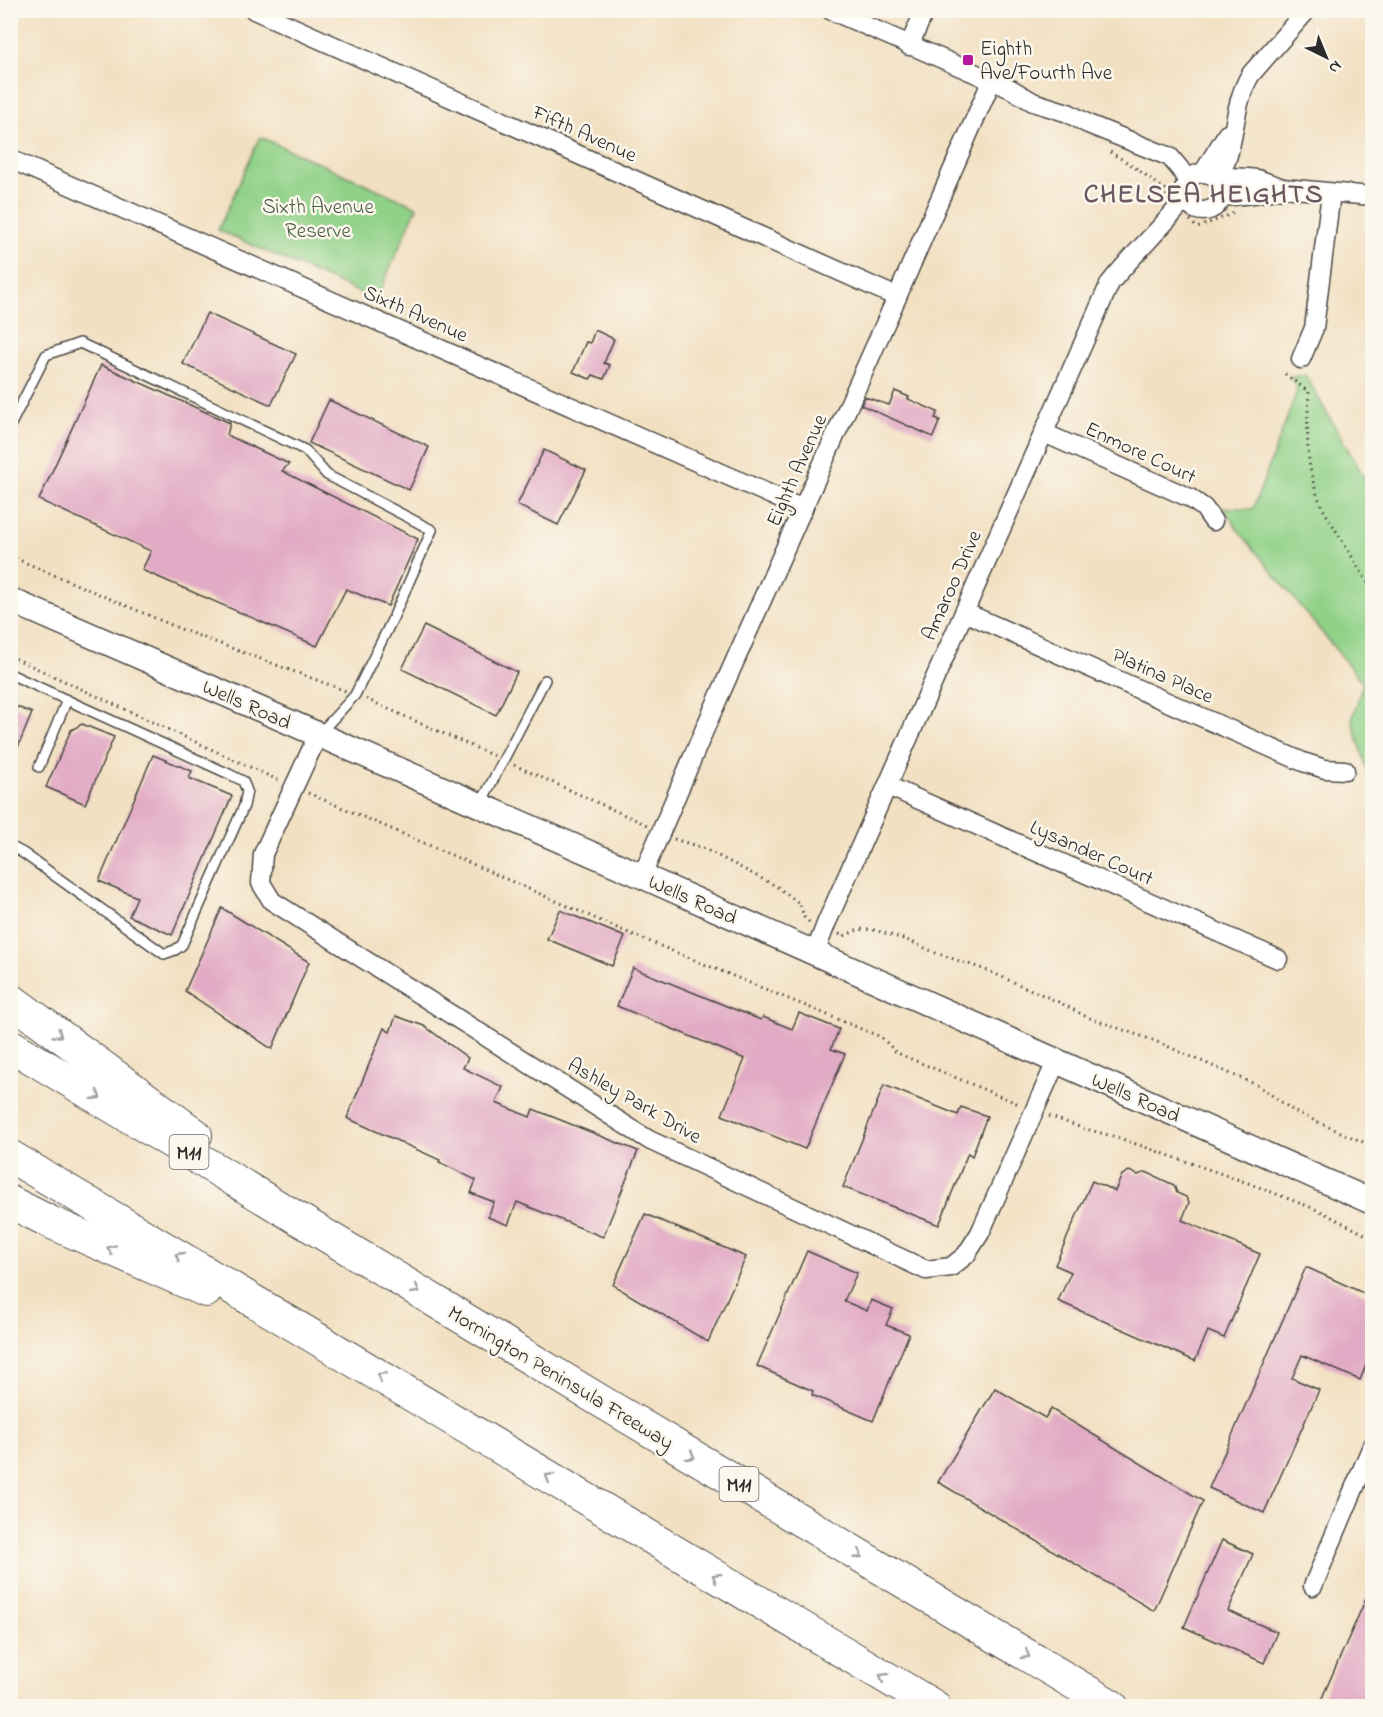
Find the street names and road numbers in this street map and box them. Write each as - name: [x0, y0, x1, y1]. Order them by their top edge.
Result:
- street label: Fifth Avenue: [526, 98, 642, 171]
- street label: Sixth Avenue: [358, 278, 473, 351]
- street label: Eighth Avenue: [760, 409, 838, 533]
- street label: Enmore Court: [1080, 415, 1201, 493]
- street label: Amaroo Drive: [915, 525, 991, 646]
- street label: Platina Place: [1107, 641, 1218, 713]
- street label: Wells Road: [197, 673, 296, 739]
- street label: Lysander Court: [1024, 813, 1158, 896]
- street label: Wells Road: [643, 868, 742, 934]
- street label: Ashley Park Drive: [560, 1051, 707, 1154]
- street label: Wells Road: [1086, 1066, 1185, 1132]
- road number: M11: [170, 1135, 208, 1169]
- street label: Mornington Peninsula Freeway: [440, 1299, 679, 1460]
- road number: M11: [720, 1467, 758, 1501]

